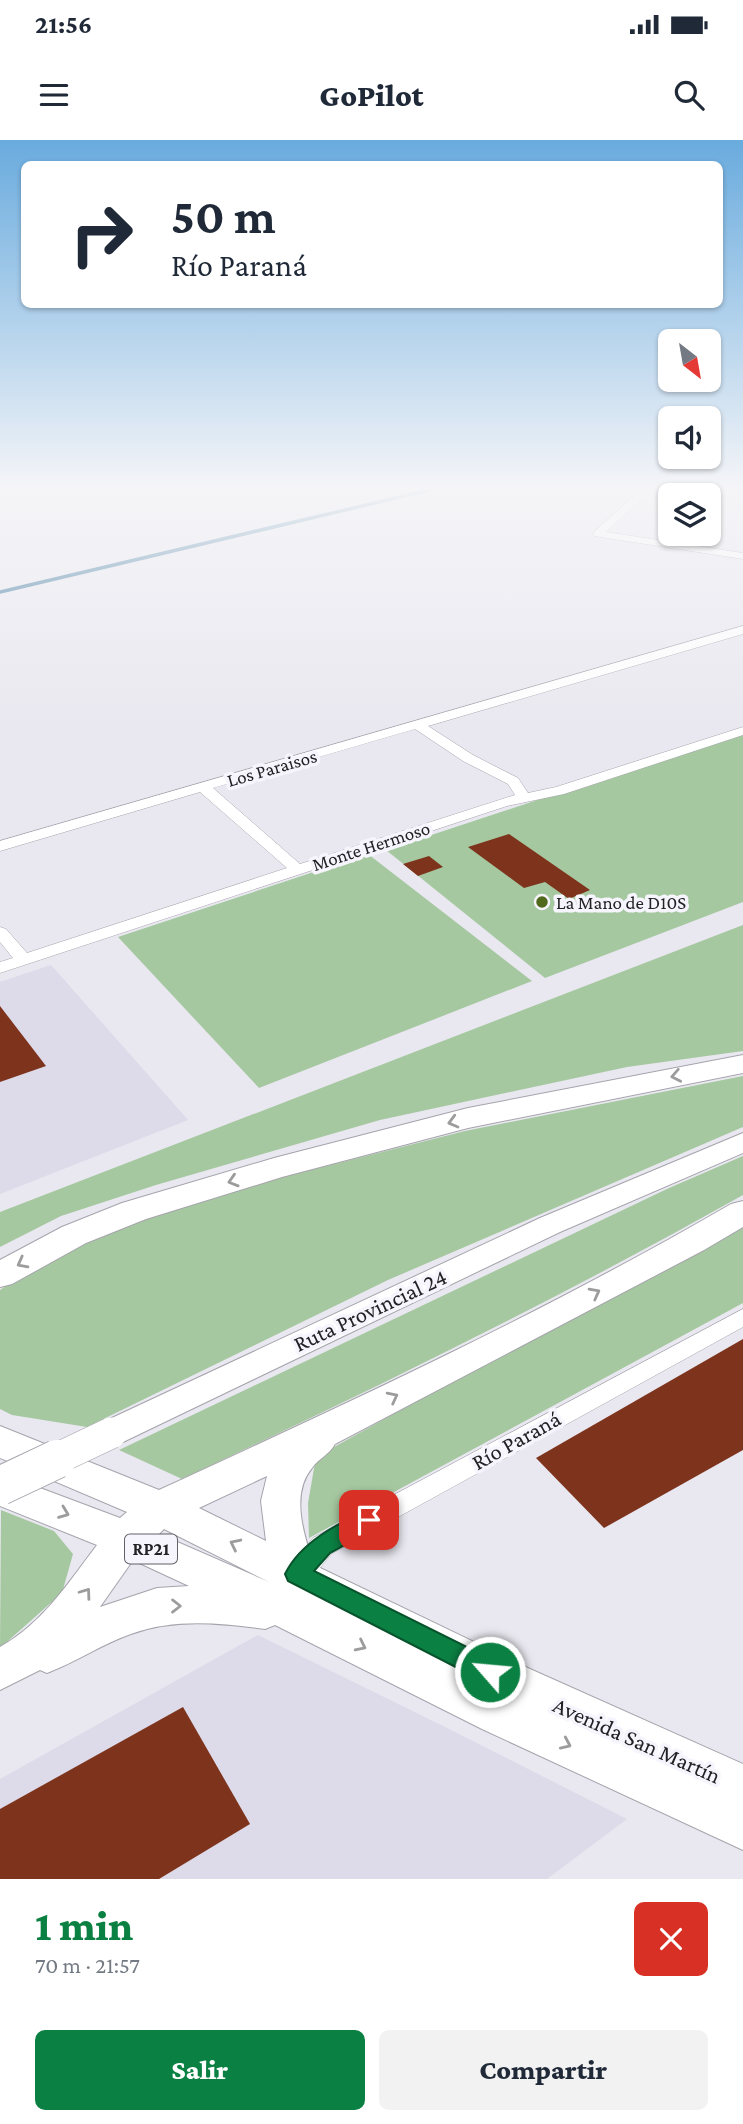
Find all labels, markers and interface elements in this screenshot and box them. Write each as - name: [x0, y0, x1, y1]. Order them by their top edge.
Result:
- text: 21:56: [35, 10, 92, 39]
- icon: menu: [35, 76, 73, 114]
- icon: search: [670, 76, 708, 114]
- text: GoPilot: [319, 77, 424, 113]
- icon: right: [56, 189, 147, 280]
- text: 50 m: [171, 189, 276, 244]
- text: Río Paraná: [171, 247, 307, 283]
- north arrow: [658, 329, 721, 392]
- map controls: [658, 329, 721, 546]
- button: sound: [658, 406, 721, 469]
- button: layers: [658, 483, 721, 546]
- street label: Los Paraisos: [225, 745, 319, 791]
- street label: Monte Hermoso: [309, 817, 433, 875]
- place label: La Mano de D10S: [556, 892, 686, 913]
- marker: La Mano de D10S: [534, 894, 550, 910]
- one-way arrow: [670, 1067, 682, 1082]
- one-way arrow: [447, 1114, 459, 1128]
- one-way arrow: [228, 1172, 240, 1187]
- one-way arrow: [17, 1254, 29, 1268]
- street label: Ruta Provincial 24: [289, 1263, 451, 1357]
- one-way arrow: [588, 1288, 601, 1301]
- one-way arrow: [386, 1391, 398, 1405]
- street label: Río Paraná: [467, 1405, 565, 1475]
- pin: [339, 1490, 399, 1550]
- icon: arrive: [350, 1501, 388, 1539]
- one-way arrow: [57, 1505, 69, 1519]
- road number: RP21: [125, 1534, 177, 1564]
- one-way arrow: [230, 1539, 242, 1553]
- one-way arrow: [78, 1588, 90, 1601]
- one-way arrow: [171, 1598, 182, 1614]
- position arrow: [453, 1635, 527, 1709]
- one-way arrow: [354, 1637, 366, 1651]
- street label: Avenida San Martín: [549, 1691, 725, 1789]
- one-way arrow: [559, 1736, 571, 1750]
- text: 1 min: [35, 1902, 133, 1949]
- button: close: [634, 1902, 708, 1976]
- text: 70 m · 21:57: [35, 1952, 140, 1978]
- button: Salir: [35, 2030, 365, 2110]
- button: Compartir: [379, 2030, 708, 2110]

